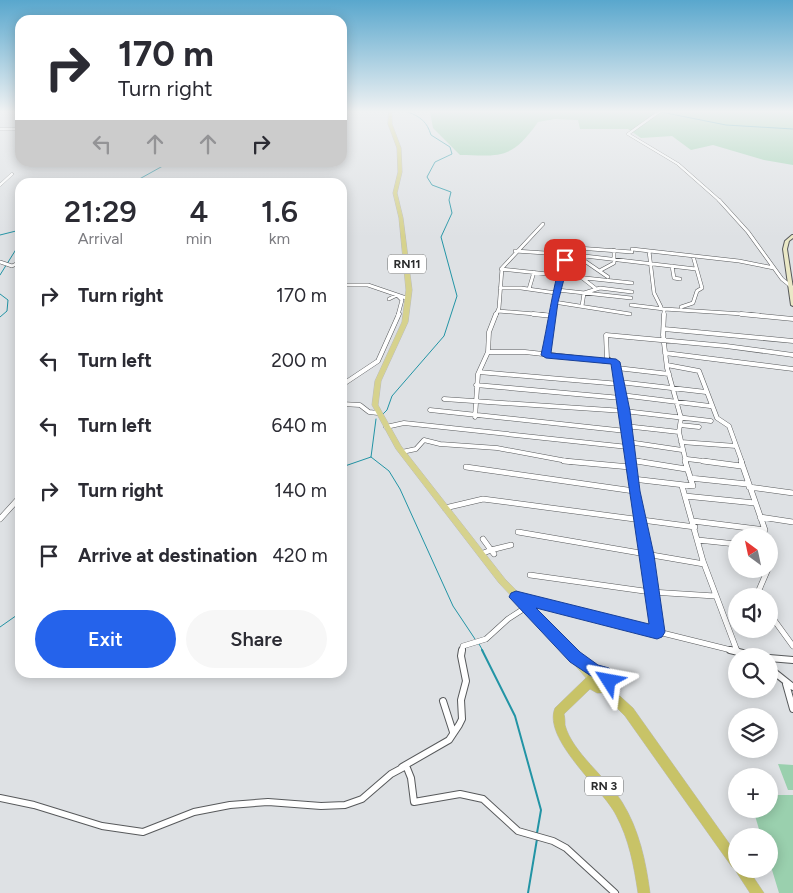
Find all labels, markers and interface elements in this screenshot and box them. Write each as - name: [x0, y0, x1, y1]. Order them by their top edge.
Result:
- text: 170 m: [118, 33, 214, 75]
- icon: right: [35, 35, 100, 100]
- text: Turn right: [118, 75, 213, 102]
- icon: left: [88, 130, 116, 158]
- icon: ahead: [141, 130, 169, 158]
- icon: ahead: [194, 130, 222, 158]
- icon: right: [247, 130, 275, 158]
- text: 21:29: [64, 193, 137, 230]
- text: 4: [189, 193, 208, 230]
- text: 1.6: [261, 193, 298, 230]
- text: Arrival: [78, 229, 123, 248]
- text: min: [186, 229, 212, 248]
- text: km: [269, 229, 290, 248]
- pin: [544, 239, 586, 281]
- icon: arrive: [551, 246, 579, 274]
- road number: RN11: [388, 254, 426, 274]
- icon: right: [35, 282, 63, 310]
- text: Turn right: [78, 284, 164, 307]
- text: 170 m: [276, 284, 327, 307]
- icon: left: [35, 347, 63, 375]
- text: Turn left: [78, 349, 152, 372]
- text: 200 m: [271, 349, 327, 372]
- icon: left: [35, 412, 63, 440]
- text: Turn left: [78, 414, 152, 437]
- text: 640 m: [271, 414, 327, 437]
- icon: right: [35, 477, 63, 505]
- text: Turn right: [78, 479, 164, 502]
- text: 140 m: [274, 479, 327, 502]
- north arrow: [728, 528, 778, 578]
- map controls: [728, 528, 778, 878]
- icon: arrive: [35, 542, 63, 570]
- text: Arrive at destination: [78, 544, 257, 567]
- text: 420 m: [272, 544, 328, 567]
- button: sound: [728, 588, 778, 638]
- button: Exit: [35, 610, 176, 668]
- button: Share: [186, 610, 327, 668]
- button: search: [728, 648, 778, 698]
- position arrow: [582, 654, 634, 706]
- button: layers: [728, 708, 778, 758]
- button: +: [728, 768, 778, 818]
- road number: RN 3: [585, 776, 623, 796]
- button: −: [728, 828, 778, 878]

